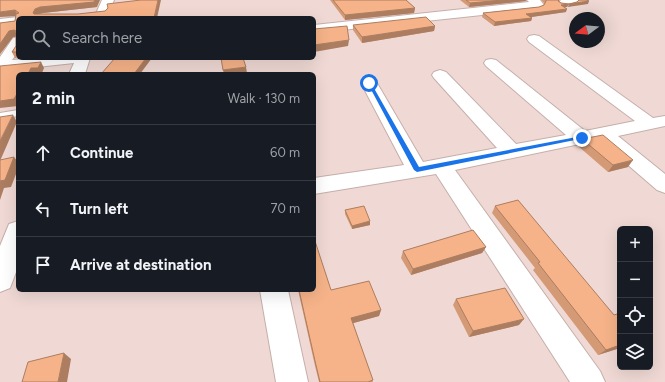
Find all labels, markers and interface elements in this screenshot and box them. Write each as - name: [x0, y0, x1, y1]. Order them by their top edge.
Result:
- north arrow: [569, 12, 605, 48]
- search box: [16, 16, 316, 60]
- icon: search: [30, 27, 52, 49]
- text: Search here: [62, 29, 142, 47]
- route start: [360, 74, 378, 92]
- text: 2 min: [32, 88, 75, 108]
- text: Walk · 130 m: [227, 91, 300, 106]
- route end: [573, 129, 591, 147]
- icon: ahead: [32, 142, 54, 164]
- text: Continue: [70, 144, 133, 162]
- text: 60 m: [270, 145, 300, 160]
- icon: left: [32, 198, 54, 220]
- text: Turn left: [70, 200, 128, 218]
- text: 70 m: [270, 201, 300, 216]
- map controls: [617, 226, 653, 370]
- button: +: [617, 226, 653, 262]
- icon: arrive: [32, 254, 54, 276]
- text: Arrive at destination: [70, 256, 211, 274]
- button: −: [617, 262, 653, 298]
- button: locate: [617, 298, 653, 334]
- button: layers: [617, 334, 653, 370]

